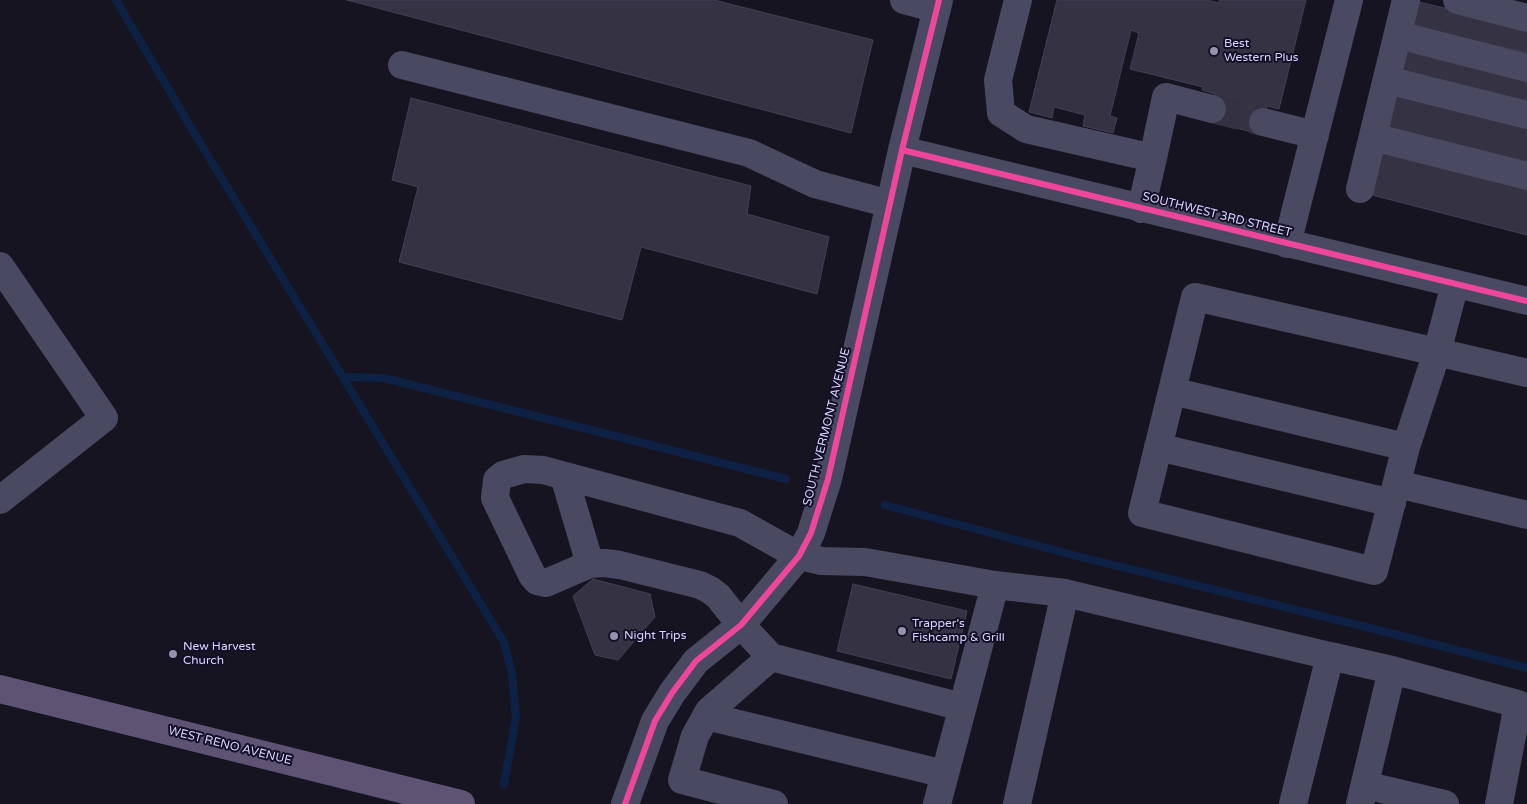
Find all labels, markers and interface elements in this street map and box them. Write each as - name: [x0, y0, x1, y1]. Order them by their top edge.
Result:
- place label: Best Western Plus: [1224, 37, 1298, 65]
- marker: Best Western Plus: [1208, 45, 1220, 57]
- street label: SOUTHWEST 3RD STREET: [1141, 189, 1293, 241]
- street label: SOUTH VERMONT AVENUE: [800, 346, 854, 508]
- place label: Trapper's Fishcamp & Grill: [912, 617, 1005, 645]
- marker: Trapper's Fishcamp & Grill: [896, 625, 908, 637]
- place label: Night Trips: [624, 629, 686, 643]
- marker: Night Trips: [608, 630, 620, 642]
- place label: New Harvest Church: [183, 640, 256, 668]
- marker: New Harvest Church: [167, 648, 179, 660]
- street label: WEST RENO AVENUE: [167, 724, 293, 768]

